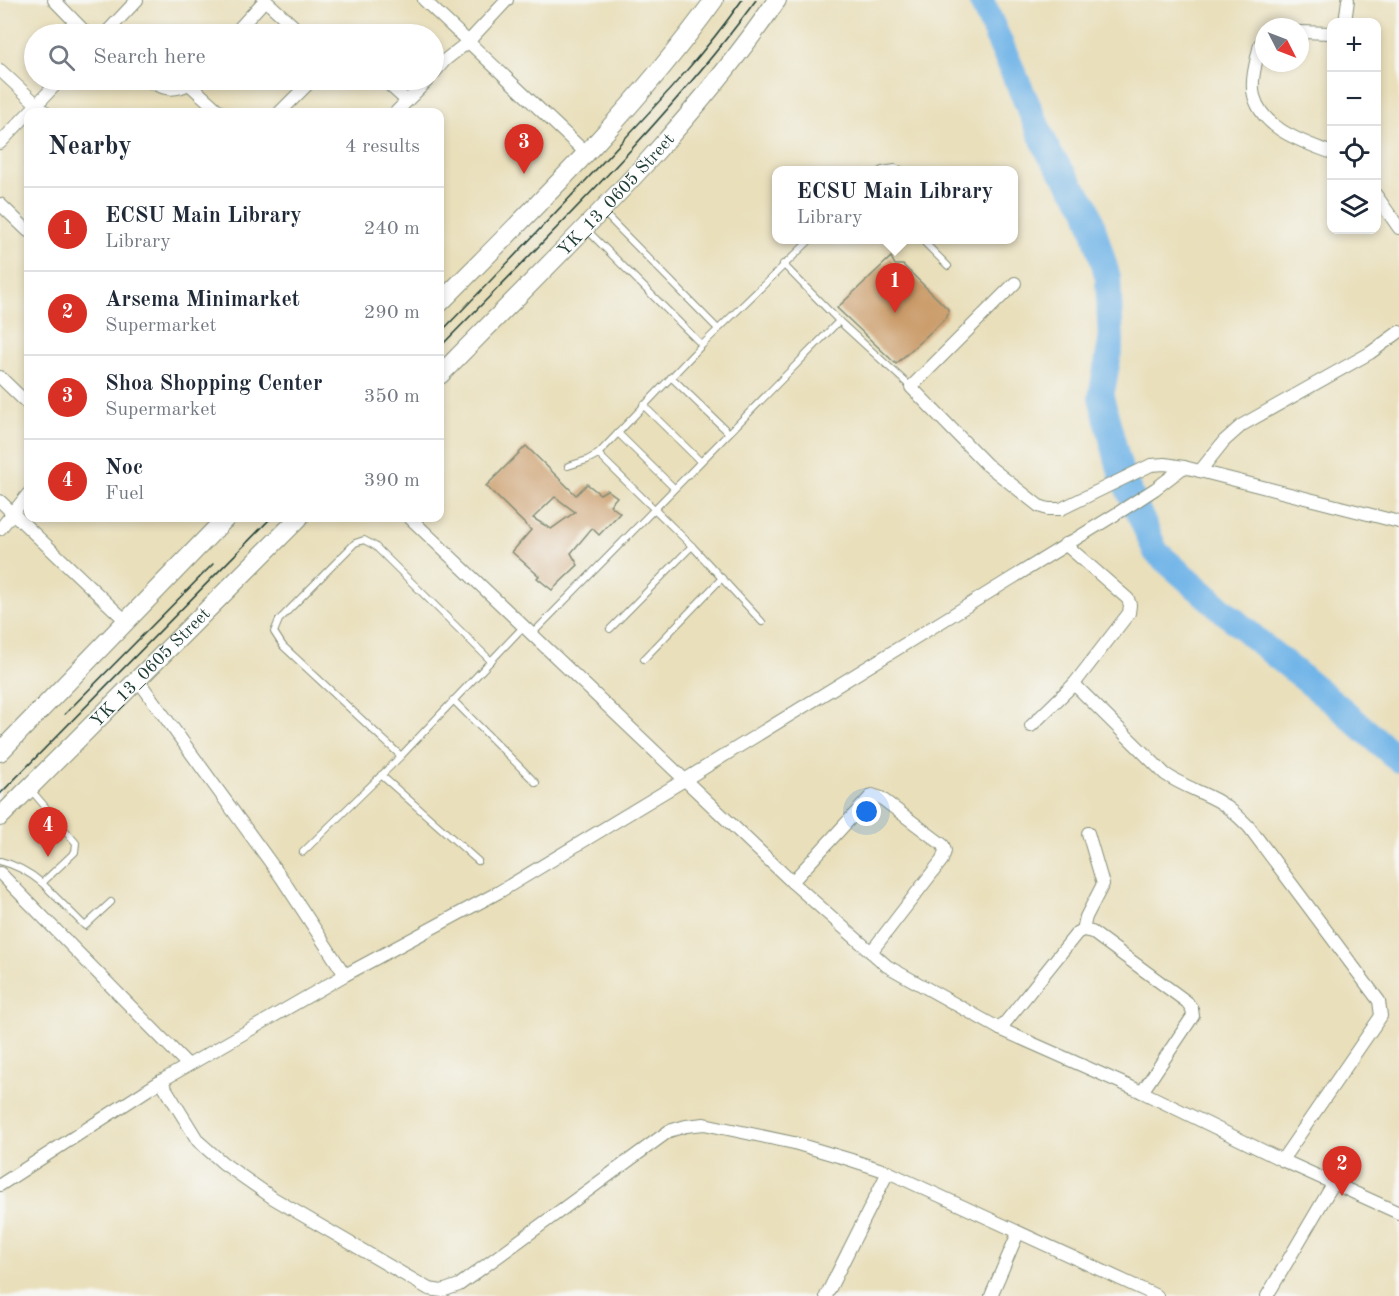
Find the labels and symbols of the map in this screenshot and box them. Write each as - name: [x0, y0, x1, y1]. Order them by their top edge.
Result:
- north arrow: [1255, 18, 1309, 72]
- pin: 3: [504, 124, 544, 174]
- street label: YK_13_0605 Street: [555, 130, 678, 260]
- pin: 1: [876, 264, 914, 313]
- street label: YK_13_0605 Street: [87, 605, 214, 731]
- your location: [852, 797, 881, 826]
- pin: 4: [28, 808, 68, 857]
- pin: 2: [1322, 1146, 1362, 1196]

